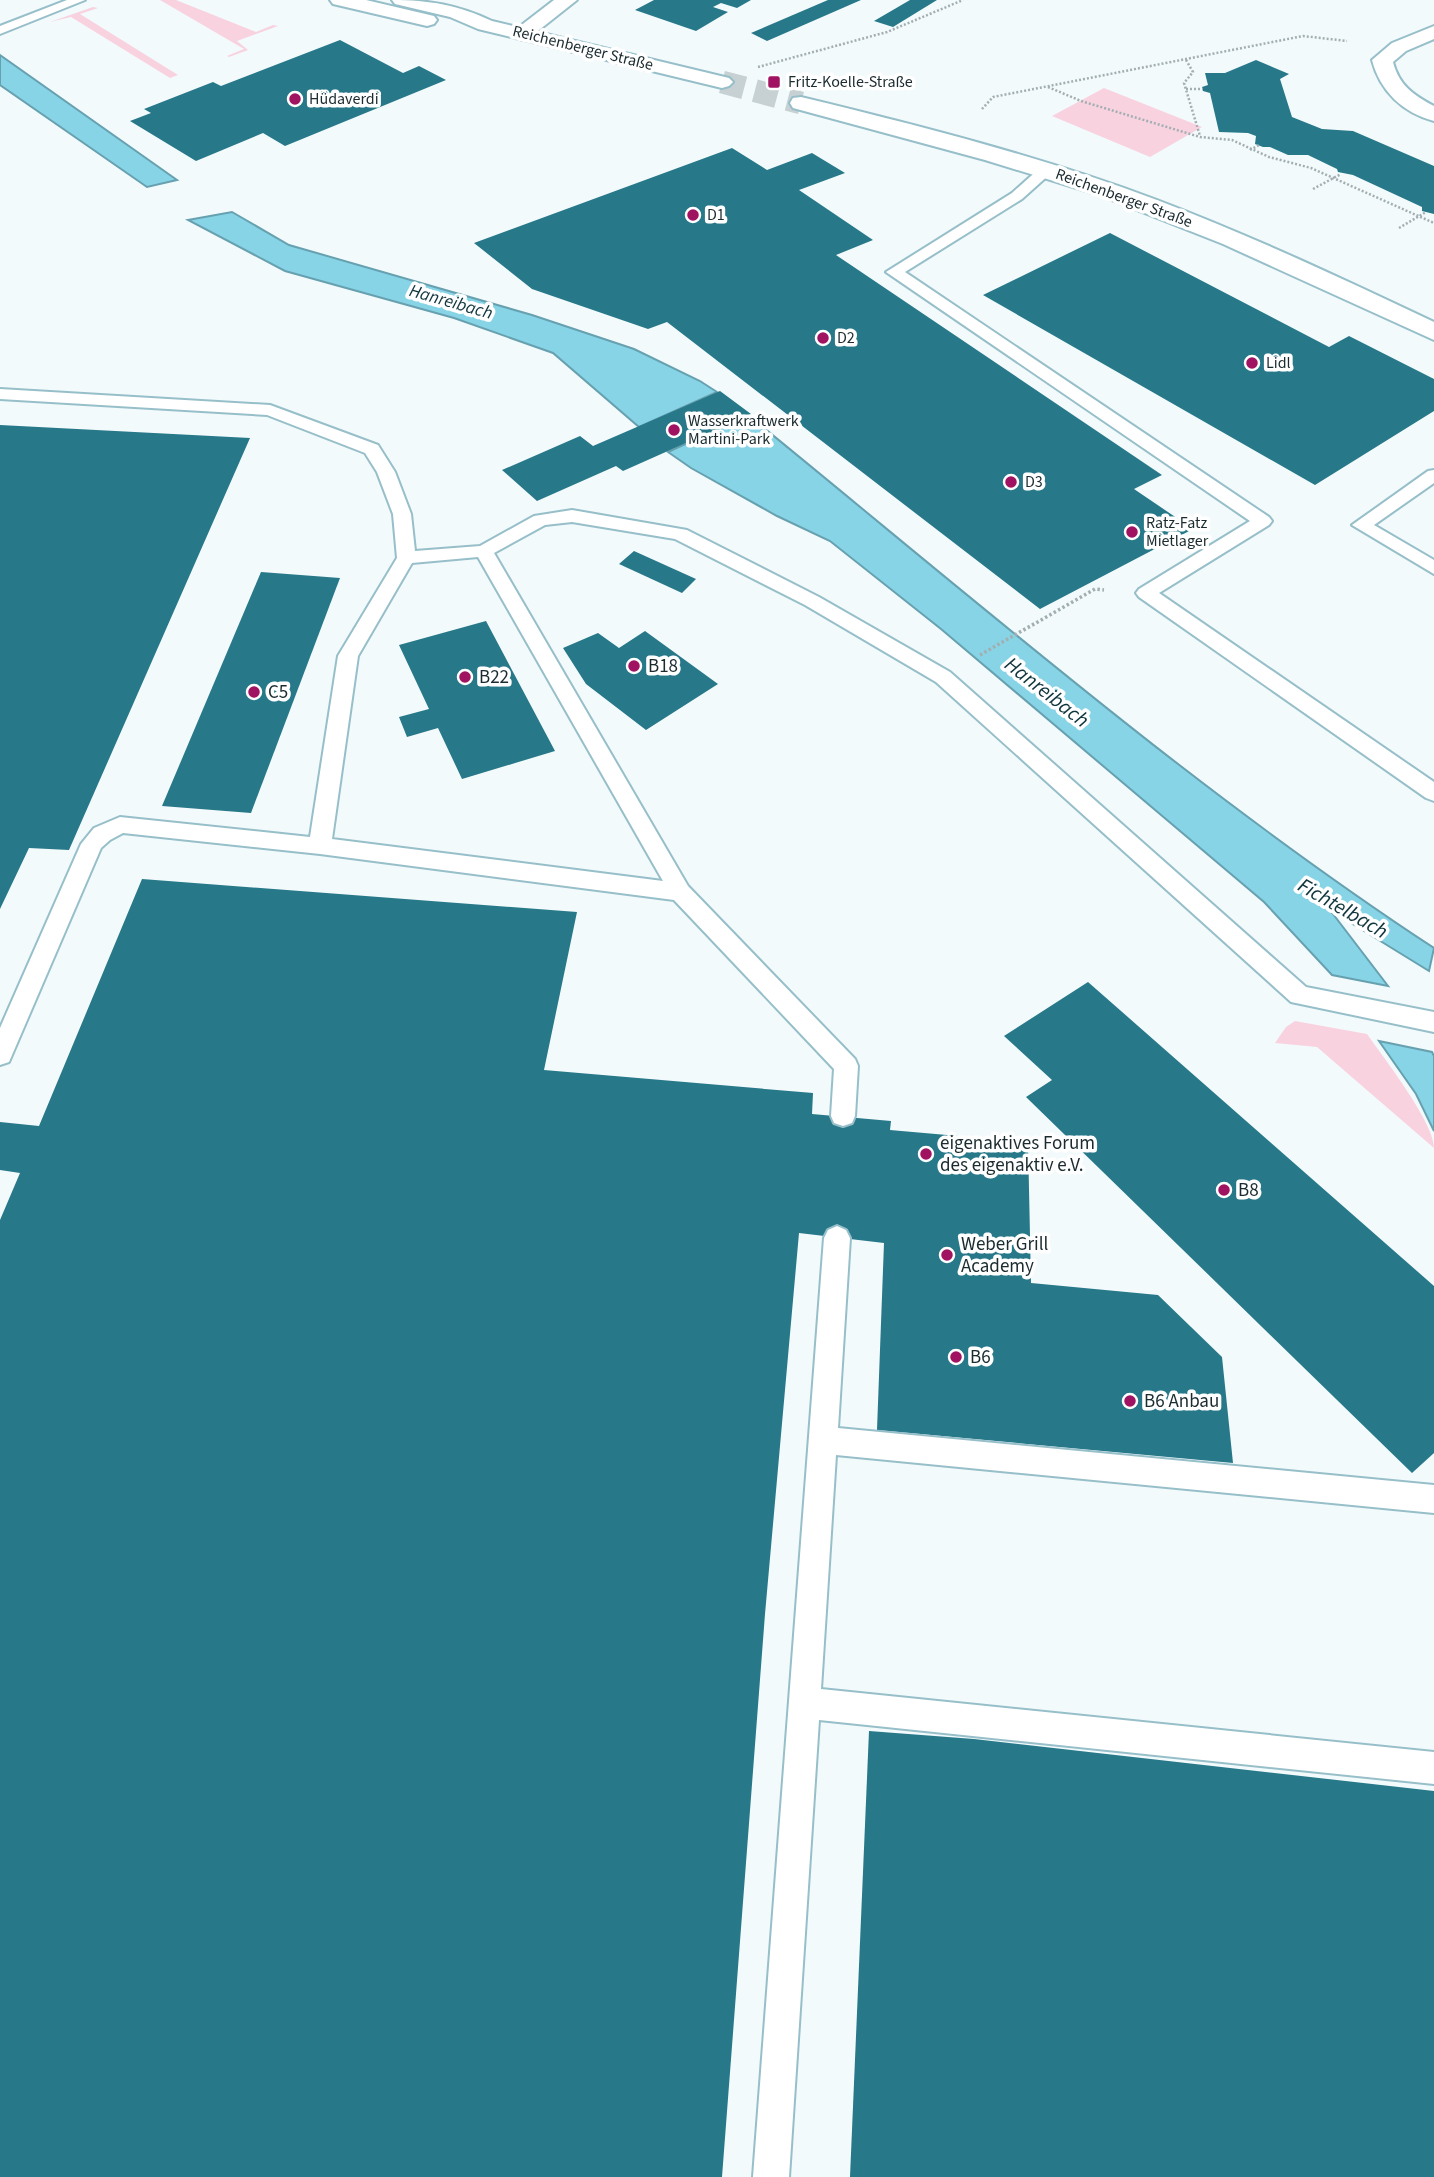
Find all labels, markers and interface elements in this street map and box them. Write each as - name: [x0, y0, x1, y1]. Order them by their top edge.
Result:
- street label: Reichenberger Straße: [510, 20, 656, 76]
- place label: Fritz-Koelle-Straße: [788, 71, 913, 93]
- marker: Fritz-Koelle-Straße: [766, 74, 782, 90]
- place label: Hüdaverdi: [309, 88, 379, 110]
- marker: Hüdaverdi: [287, 91, 303, 107]
- street label: Reichenberger Straße: [1052, 163, 1196, 233]
- place label: D1: [707, 204, 725, 226]
- marker: D1: [685, 207, 701, 223]
- water label: Hanreibach: [406, 278, 496, 326]
- place label: D2: [837, 327, 855, 349]
- marker: D2: [815, 330, 831, 346]
- place label: Lidl: [1266, 352, 1291, 374]
- marker: Lidl: [1244, 355, 1260, 371]
- place label: Wasserkraftwerk Martini-Park: [688, 410, 799, 450]
- marker: Wasserkraftwerk Martini-Park: [666, 422, 682, 438]
- place label: D3: [1025, 471, 1043, 493]
- marker: D3: [1003, 474, 1019, 490]
- place label: Ratz-Fatz Mietlager: [1146, 512, 1209, 552]
- marker: Ratz-Fatz Mietlager: [1124, 524, 1140, 540]
- water label: Hanreibach: [998, 649, 1096, 735]
- place label: B18: [648, 653, 678, 680]
- marker: B18: [626, 658, 642, 674]
- place label: B22: [479, 664, 509, 691]
- marker: B22: [457, 669, 473, 685]
- place label: C5: [268, 679, 288, 706]
- marker: C5: [246, 684, 262, 700]
- water label: Fichtelbach: [1292, 870, 1394, 946]
- place label: eigenaktives Forum des eigenaktiv e.V.: [940, 1130, 1095, 1179]
- marker: eigenaktives Forum des eigenaktiv e.V.: [918, 1146, 934, 1162]
- place label: B8: [1238, 1177, 1259, 1204]
- marker: B8: [1216, 1182, 1232, 1198]
- place label: Weber Grill Academy: [961, 1231, 1049, 1280]
- marker: Weber Grill Academy: [939, 1247, 955, 1263]
- place label: B6: [970, 1344, 991, 1371]
- marker: B6: [948, 1349, 964, 1365]
- place label: B6 Anbau: [1144, 1388, 1219, 1415]
- marker: B6 Anbau: [1122, 1393, 1138, 1409]

